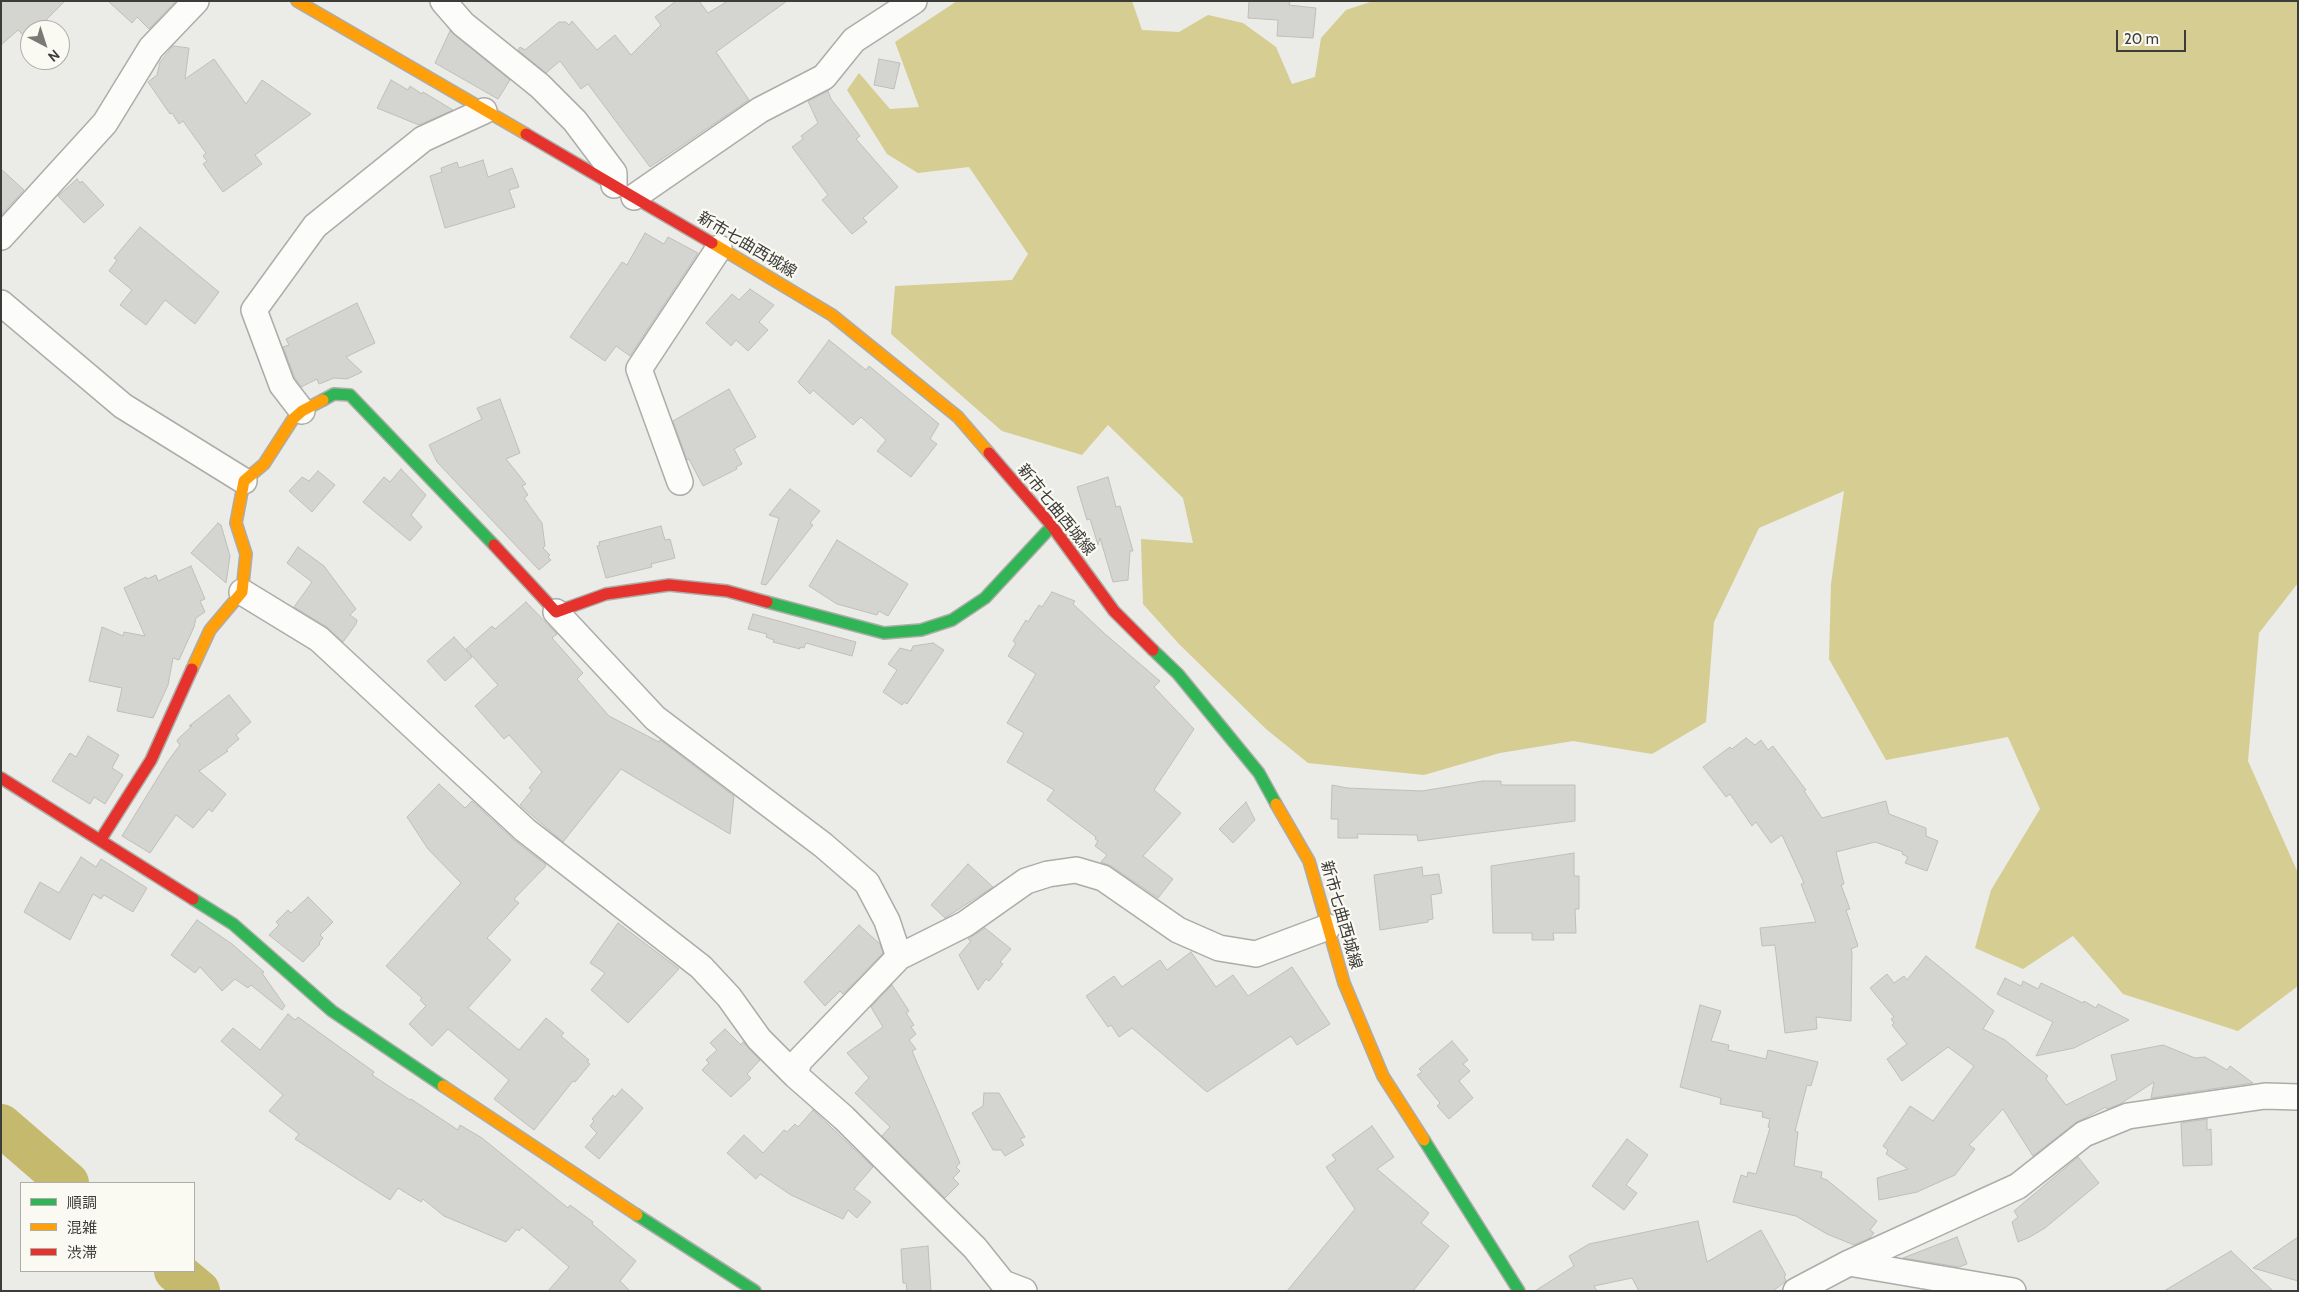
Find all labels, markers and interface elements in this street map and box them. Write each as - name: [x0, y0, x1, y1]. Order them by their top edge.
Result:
- north arrow: [20, 20, 70, 70]
- scale bar: [2119, 20, 2189, 52]
- text: 20 m: [2124, 30, 2159, 48]
- text: N: [44, 46, 64, 66]
- street label: 新市七曲西城線: [694, 208, 800, 282]
- street label: 新市七曲西城線: [1013, 460, 1099, 560]
- street label: 新市七曲西城線: [1316, 859, 1366, 971]
- legend: [20, 1182, 195, 1272]
- text: 順調: [67, 1194, 97, 1212]
- text: 混雑: [67, 1219, 97, 1237]
- text: 渋滞: [67, 1244, 97, 1262]

